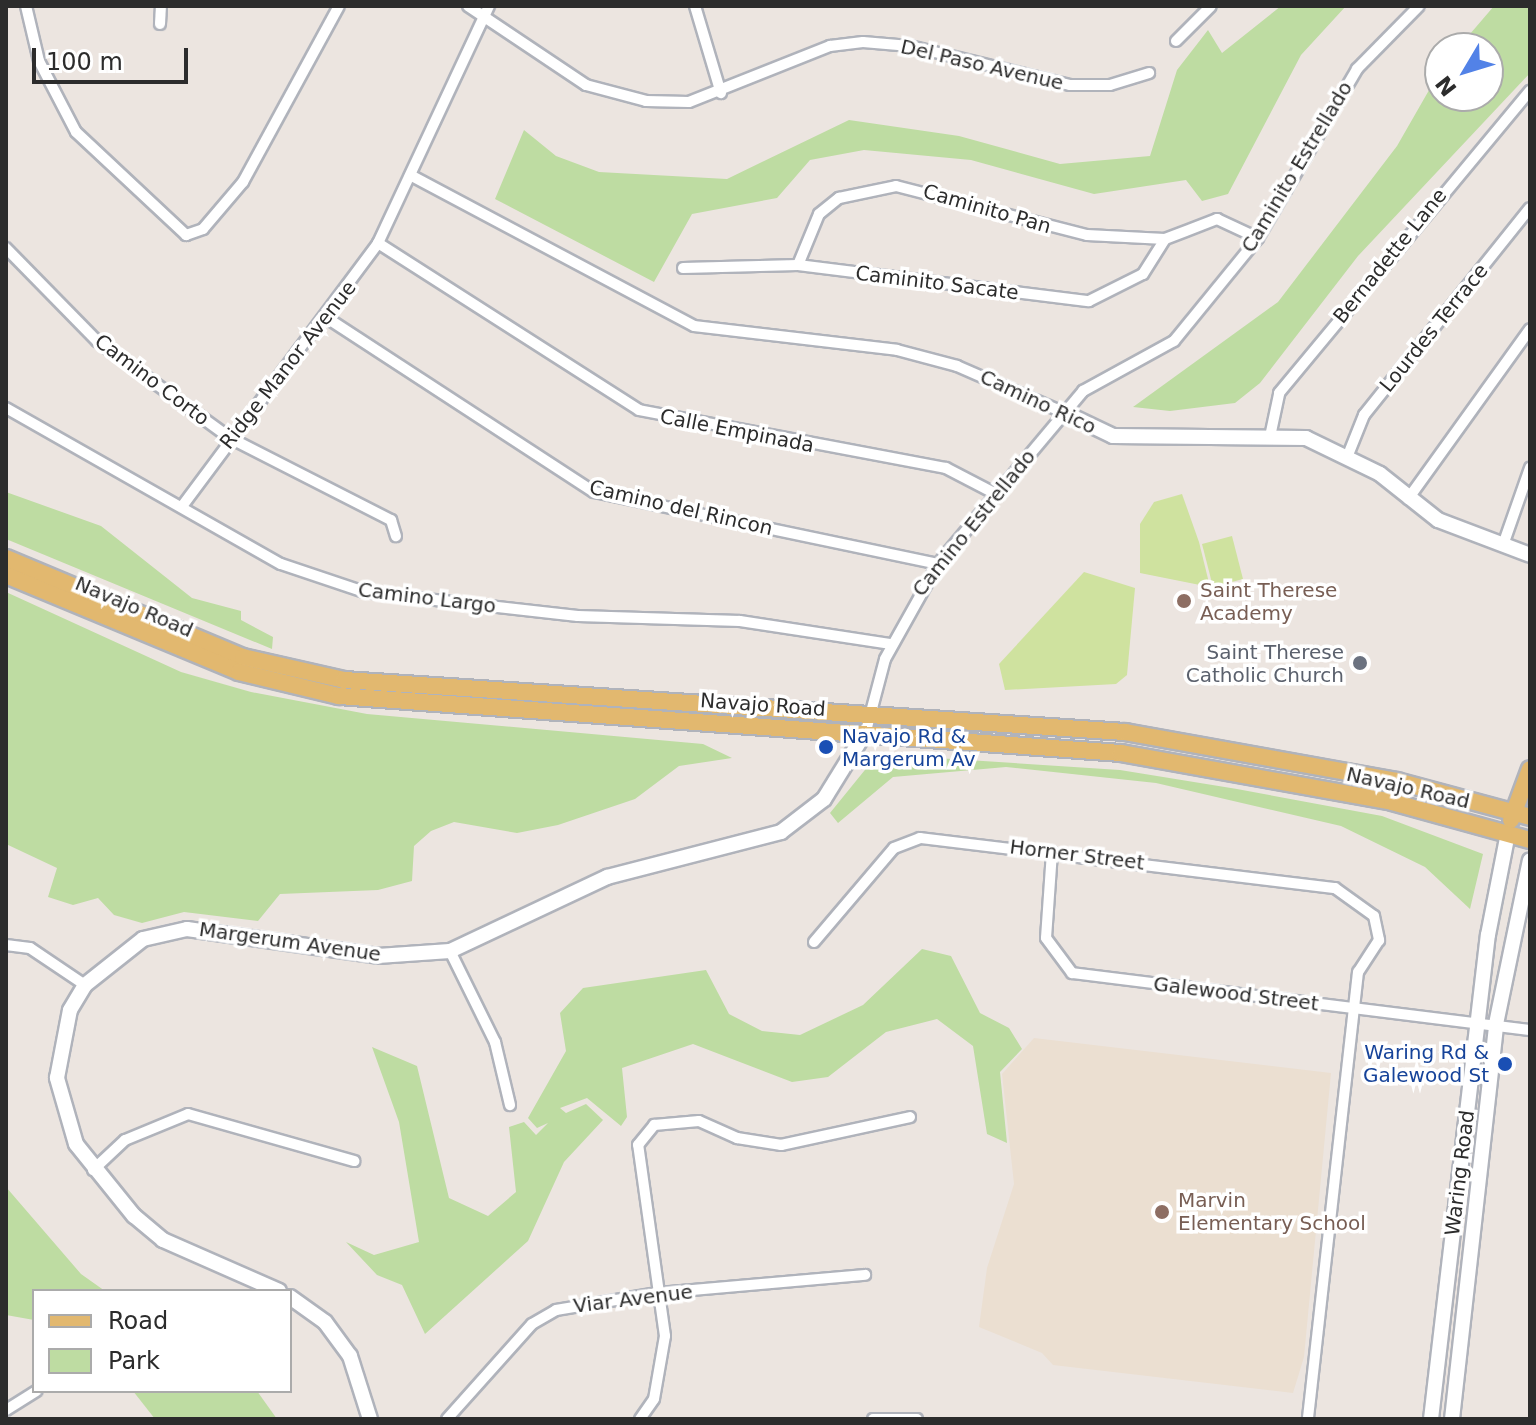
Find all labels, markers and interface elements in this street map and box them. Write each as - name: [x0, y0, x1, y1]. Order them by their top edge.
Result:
- scale bar: [36, 32, 192, 82]
- north arrow: [1424, 32, 1504, 112]
- street label: Del Paso Avenue: [898, 35, 1066, 95]
- text: 100 m: [46, 48, 123, 76]
- text: N: [1431, 71, 1462, 101]
- street label: Caminito Estrellado: [1236, 77, 1358, 257]
- street label: Caminito Pan: [920, 179, 1054, 239]
- street label: Bernadette Lane: [1328, 184, 1452, 328]
- street label: Lourdes Terrace: [1375, 259, 1493, 397]
- street label: Caminito Sacate: [854, 261, 1020, 305]
- street label: Ridge Manor Avenue: [215, 276, 361, 454]
- street label: Camino Corto: [90, 329, 214, 431]
- street label: Camino Rico: [976, 365, 1100, 439]
- street label: Calle Empinada: [658, 404, 816, 458]
- street label: Camino Estrellado: [907, 445, 1041, 601]
- street label: Camino del Rincon: [587, 475, 775, 541]
- street label: Navajo Road: [71, 571, 197, 643]
- street label: Camino Largo: [357, 578, 497, 618]
- place label: Saint Therese Academy: [1200, 578, 1337, 625]
- marker: Saint Therese Academy: [1175, 592, 1193, 610]
- place label: Saint Therese Catholic Church: [1186, 640, 1344, 687]
- marker: Saint Therese Catholic Church: [1351, 654, 1369, 672]
- street label: Navajo Road: [699, 689, 827, 721]
- place label: Navajo Rd & Margerum Av: [842, 724, 975, 771]
- marker: Navajo Rd & Margerum Av: [817, 738, 835, 756]
- street label: Navajo Road: [1344, 762, 1472, 814]
- street label: Horner Street: [1008, 835, 1146, 875]
- street label: Margerum Avenue: [198, 917, 382, 967]
- street label: Galewood Street: [1152, 972, 1320, 1016]
- place label: Waring Rd & Galewood St: [1363, 1040, 1489, 1087]
- marker: Waring Rd & Galewood St: [1496, 1055, 1514, 1073]
- street label: Waring Road: [1440, 1109, 1480, 1237]
- place label: Marvin Elementary School: [1178, 1188, 1366, 1235]
- marker: Marvin Elementary School: [1153, 1203, 1171, 1221]
- street label: Viar Avenue: [572, 1280, 694, 1318]
- legend: [32, 1289, 292, 1393]
- text: Road: [108, 1307, 168, 1335]
- text: Park: [108, 1347, 160, 1375]

